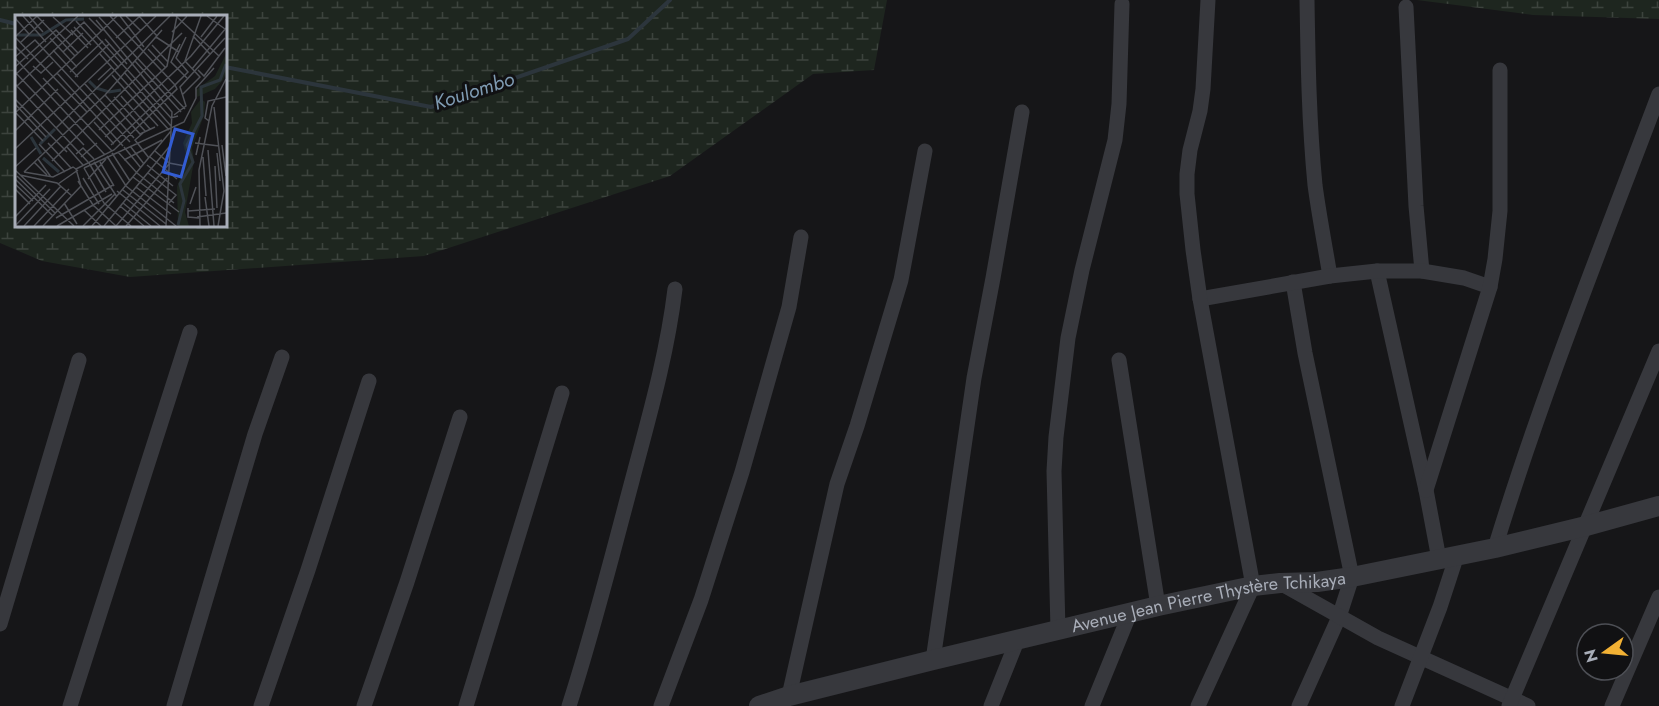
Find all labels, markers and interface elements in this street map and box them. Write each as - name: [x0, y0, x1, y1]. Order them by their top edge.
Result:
- inset map: [15, 15, 226, 226]
- water label: Koulombo: [430, 64, 518, 118]
- street label: Avenue Jean Pierre Thystère Tchikaya: [1069, 565, 1347, 639]
- north arrow: [1575, 622, 1635, 682]
- text: N: [1578, 647, 1604, 665]

